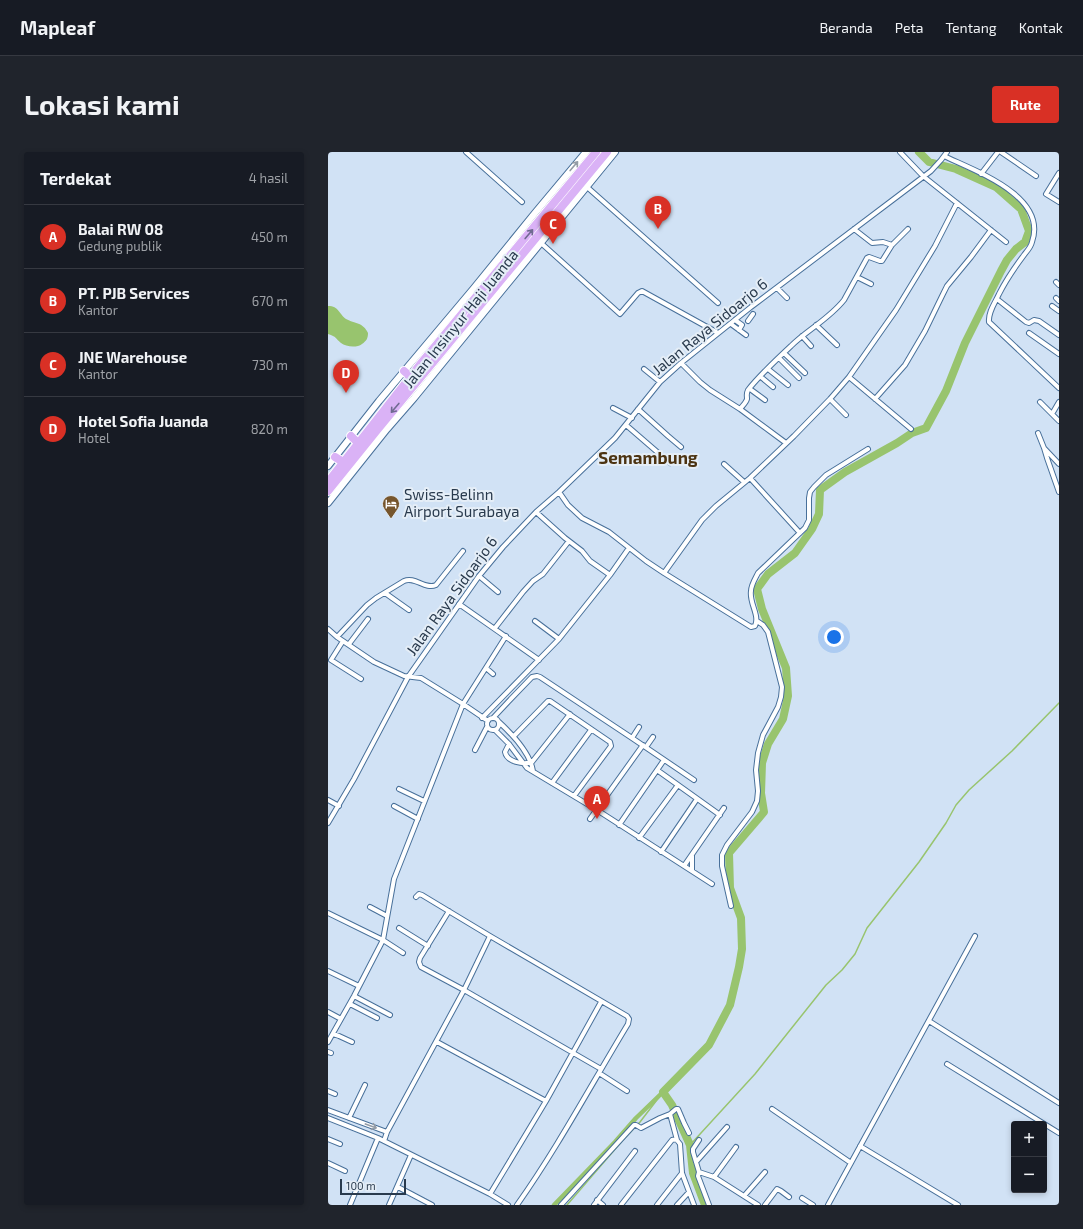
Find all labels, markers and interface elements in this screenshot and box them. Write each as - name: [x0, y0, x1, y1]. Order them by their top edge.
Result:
- text: Mapleaf: [20, 16, 95, 39]
- text: Beranda: [819, 19, 873, 36]
- text: Peta: [895, 19, 923, 36]
- text: Tentang: [945, 19, 997, 36]
- text: Kontak: [1019, 19, 1063, 36]
- button: Rute: [992, 86, 1059, 123]
- text: Lokasi kami: [24, 87, 180, 121]
- one-way arrow: [570, 161, 579, 171]
- text: Terdekat: [40, 168, 111, 188]
- text: 4 hasil: [249, 170, 288, 186]
- pin: B: [645, 196, 671, 229]
- pin: C: [540, 211, 566, 244]
- text: Balai RW 08: [78, 220, 163, 238]
- text: A: [49, 229, 57, 245]
- text: 450 m: [251, 229, 288, 245]
- one-way arrow: [524, 229, 533, 239]
- text: Gedung publik: [78, 238, 162, 254]
- street label: Jalan Insinyur Haji Juanda: [399, 246, 522, 392]
- street label: Jalan Raya Sidoarjo 6: [648, 274, 771, 379]
- text: PT. PJB Services: [78, 284, 190, 302]
- text: B: [49, 293, 57, 309]
- text: 670 m: [252, 293, 288, 309]
- text: Kantor: [78, 302, 118, 318]
- text: JNE Warehouse: [78, 348, 187, 366]
- text: C: [49, 357, 57, 373]
- text: 730 m: [252, 357, 288, 373]
- pin: D: [333, 360, 359, 393]
- text: Kantor: [78, 366, 118, 382]
- one-way arrow: [390, 403, 399, 414]
- text: Hotel Sofia Juanda: [78, 412, 208, 430]
- text: D: [49, 421, 57, 437]
- text: 820 m: [251, 421, 288, 437]
- text: Hotel: [78, 430, 110, 446]
- district label: Semambung: [598, 447, 698, 467]
- place label: Swiss-Belinn Airport Surabaya: [404, 485, 519, 520]
- hotel icon: Swiss-Belinn Airport Surabaya: [381, 494, 401, 519]
- street label: Jalan Raya Sidoarjo 6: [402, 532, 501, 659]
- your location: [824, 627, 844, 647]
- pin: A: [584, 786, 610, 819]
- map controls: [1011, 1121, 1047, 1193]
- button: +: [1011, 1121, 1047, 1157]
- one-way arrow: [364, 1123, 376, 1131]
- button: −: [1011, 1157, 1047, 1193]
- scale bar: [340, 1177, 406, 1196]
- text: 100 m: [346, 1179, 376, 1192]

